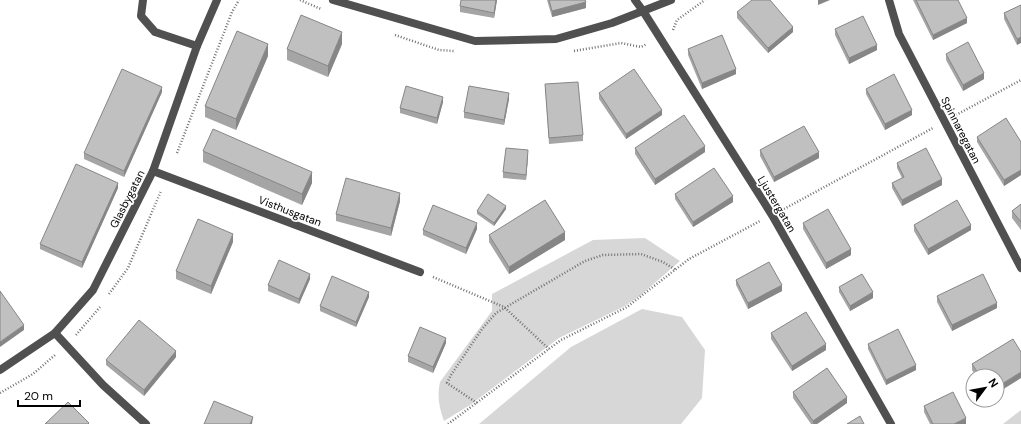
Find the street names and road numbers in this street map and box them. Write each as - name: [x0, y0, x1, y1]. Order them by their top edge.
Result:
- street label: Spinnaregatan: [938, 94, 984, 166]
- street label: Glasbygatan: [106, 168, 148, 230]
- street label: Ljustergatan: [755, 173, 799, 235]
- street label: Visthusgatan: [257, 193, 323, 229]

